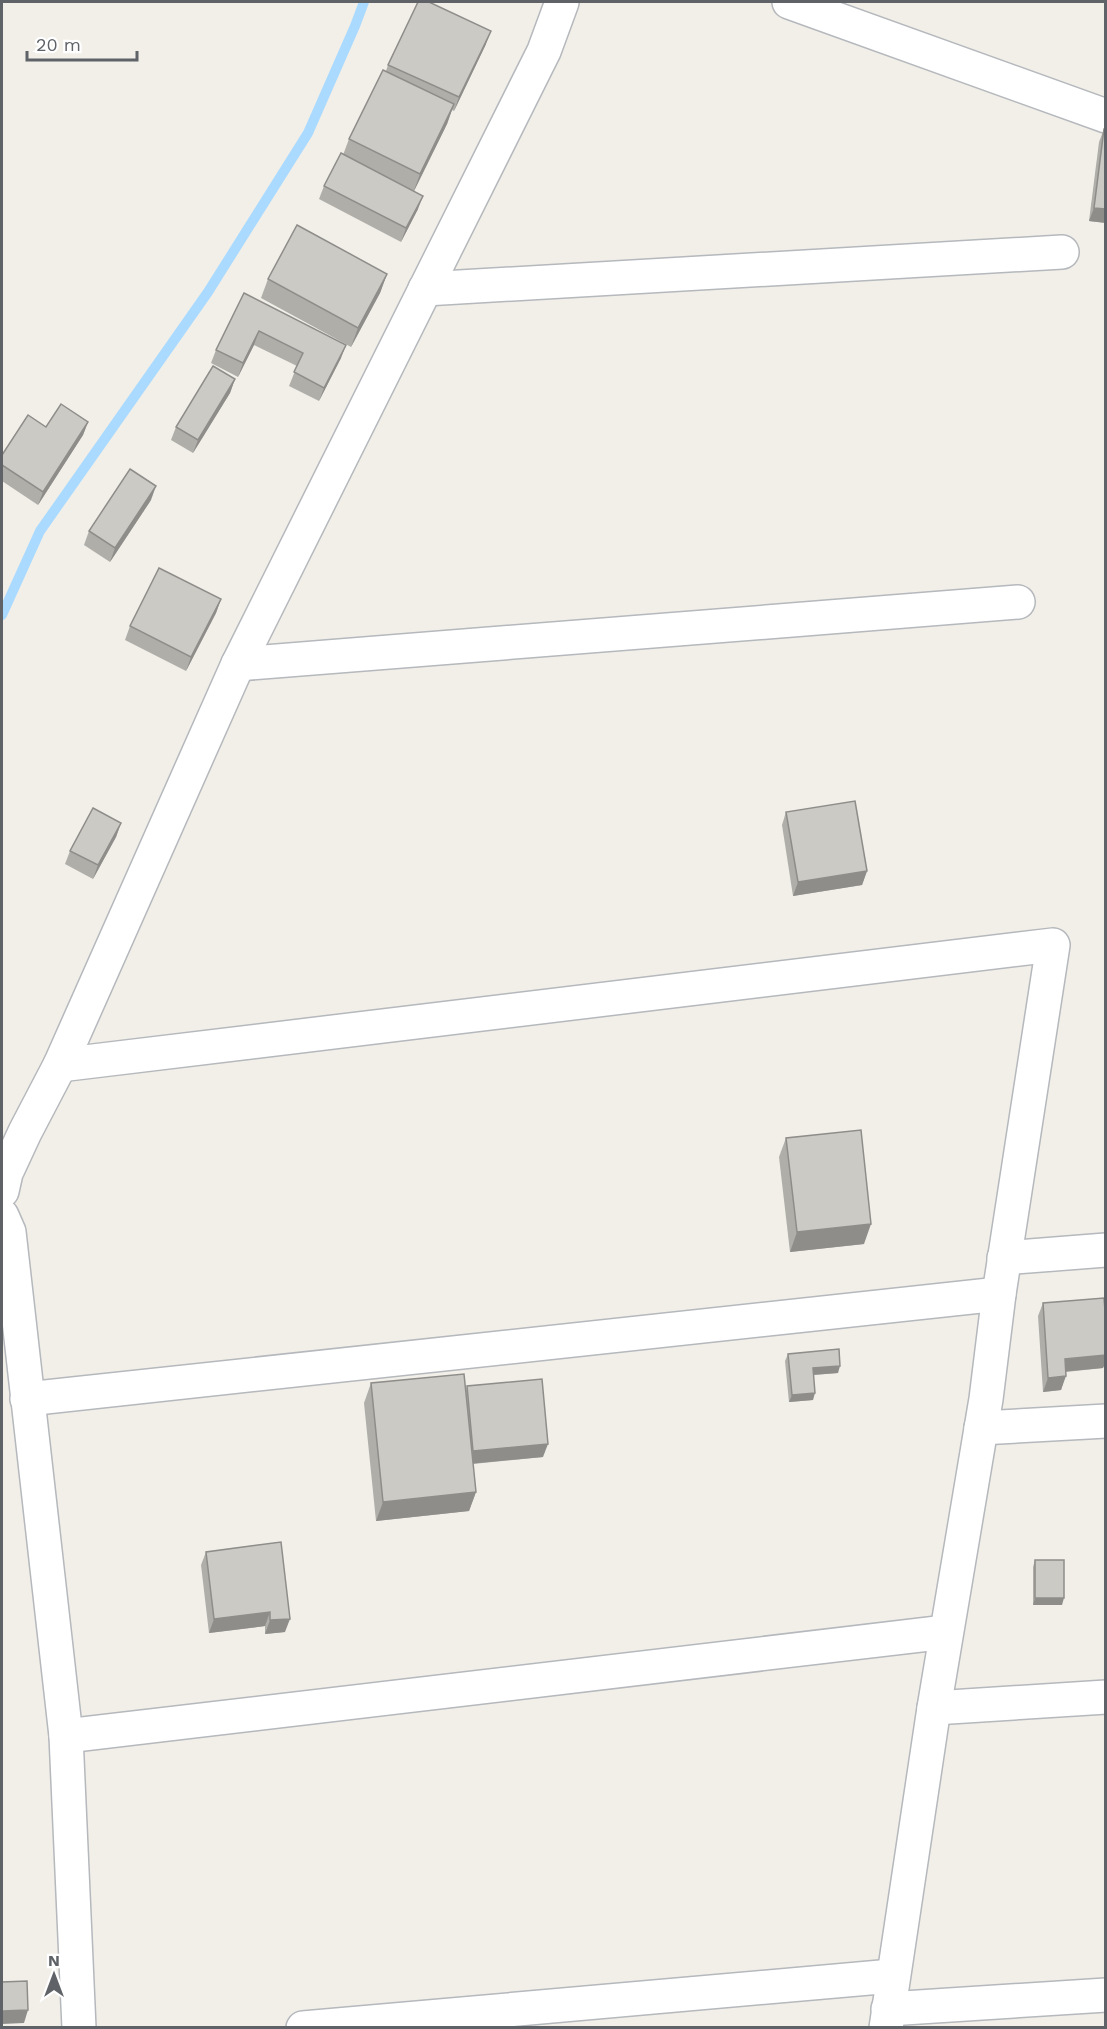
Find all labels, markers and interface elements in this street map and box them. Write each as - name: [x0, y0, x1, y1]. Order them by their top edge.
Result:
- scale bar: [27, 24, 136, 62]
- text: 20 m: [36, 34, 81, 55]
- north arrow: [24, 1945, 84, 2005]
- text: N: [48, 1951, 60, 1970]

